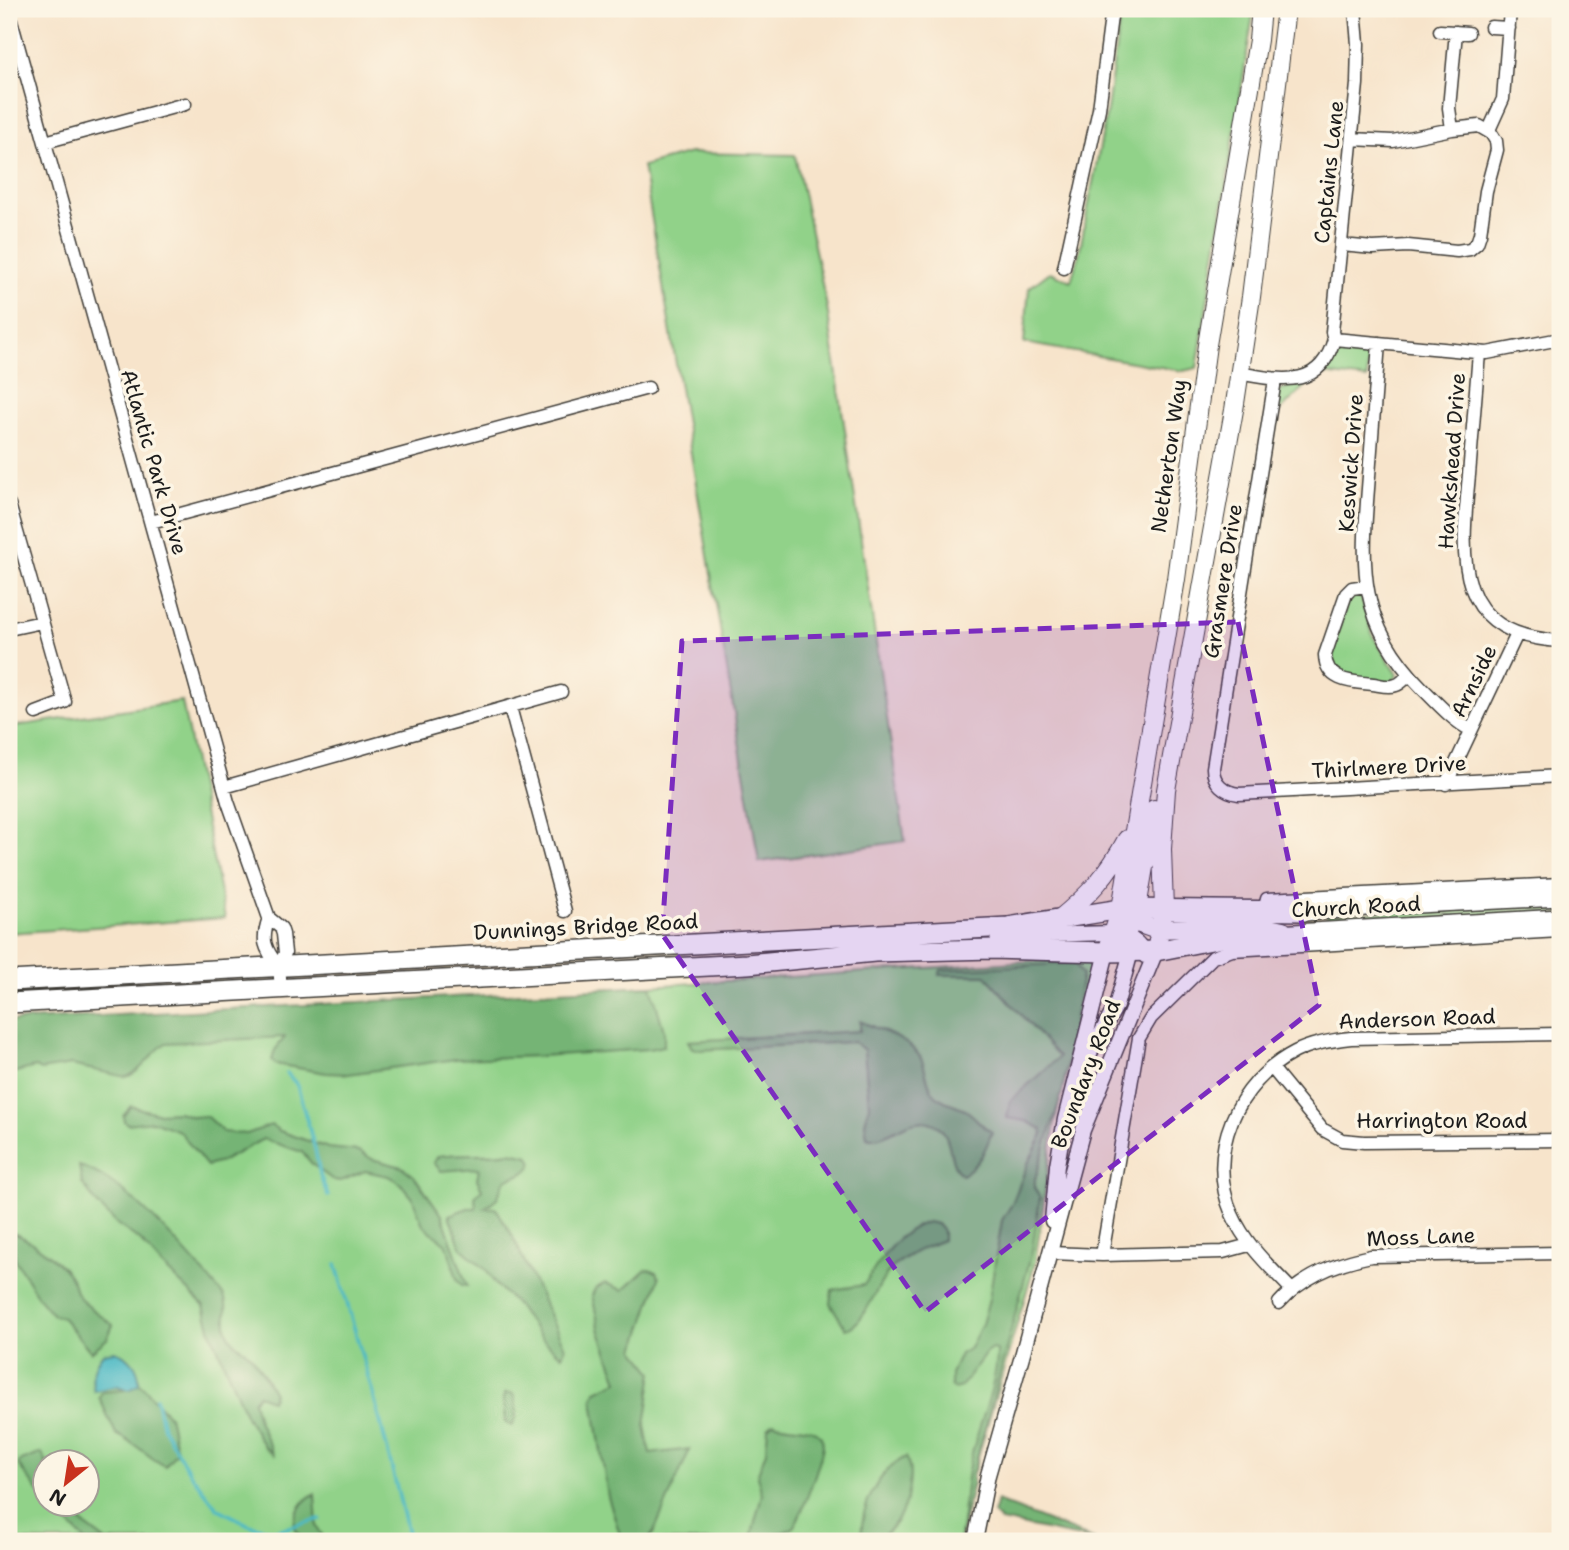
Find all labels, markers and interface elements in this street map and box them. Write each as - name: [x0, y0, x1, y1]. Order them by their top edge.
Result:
- street label: Captains Lane: [1308, 99, 1350, 245]
- street label: Atlantic Park Drive: [114, 366, 194, 558]
- street label: Hawkshead Drive: [1432, 372, 1472, 550]
- street label: Netherton Way: [1144, 377, 1194, 535]
- street label: Keswick Drive: [1332, 393, 1370, 533]
- street label: Grasmere Drive: [1197, 502, 1249, 660]
- street label: Arnside: [1444, 640, 1504, 722]
- street label: Thirlmere Drive: [1311, 749, 1467, 785]
- street label: Church Road: [1291, 890, 1421, 924]
- street label: Dunnings Bridge Road: [473, 907, 699, 947]
- street label: Boundary Road: [1045, 996, 1127, 1152]
- street label: Anderson Road: [1338, 1002, 1496, 1036]
- street label: Harrington Road: [1356, 1107, 1528, 1135]
- street label: Moss Lane: [1366, 1221, 1476, 1253]
- north arrow: [32, 1448, 102, 1518]
- text: N: [45, 1483, 71, 1512]

